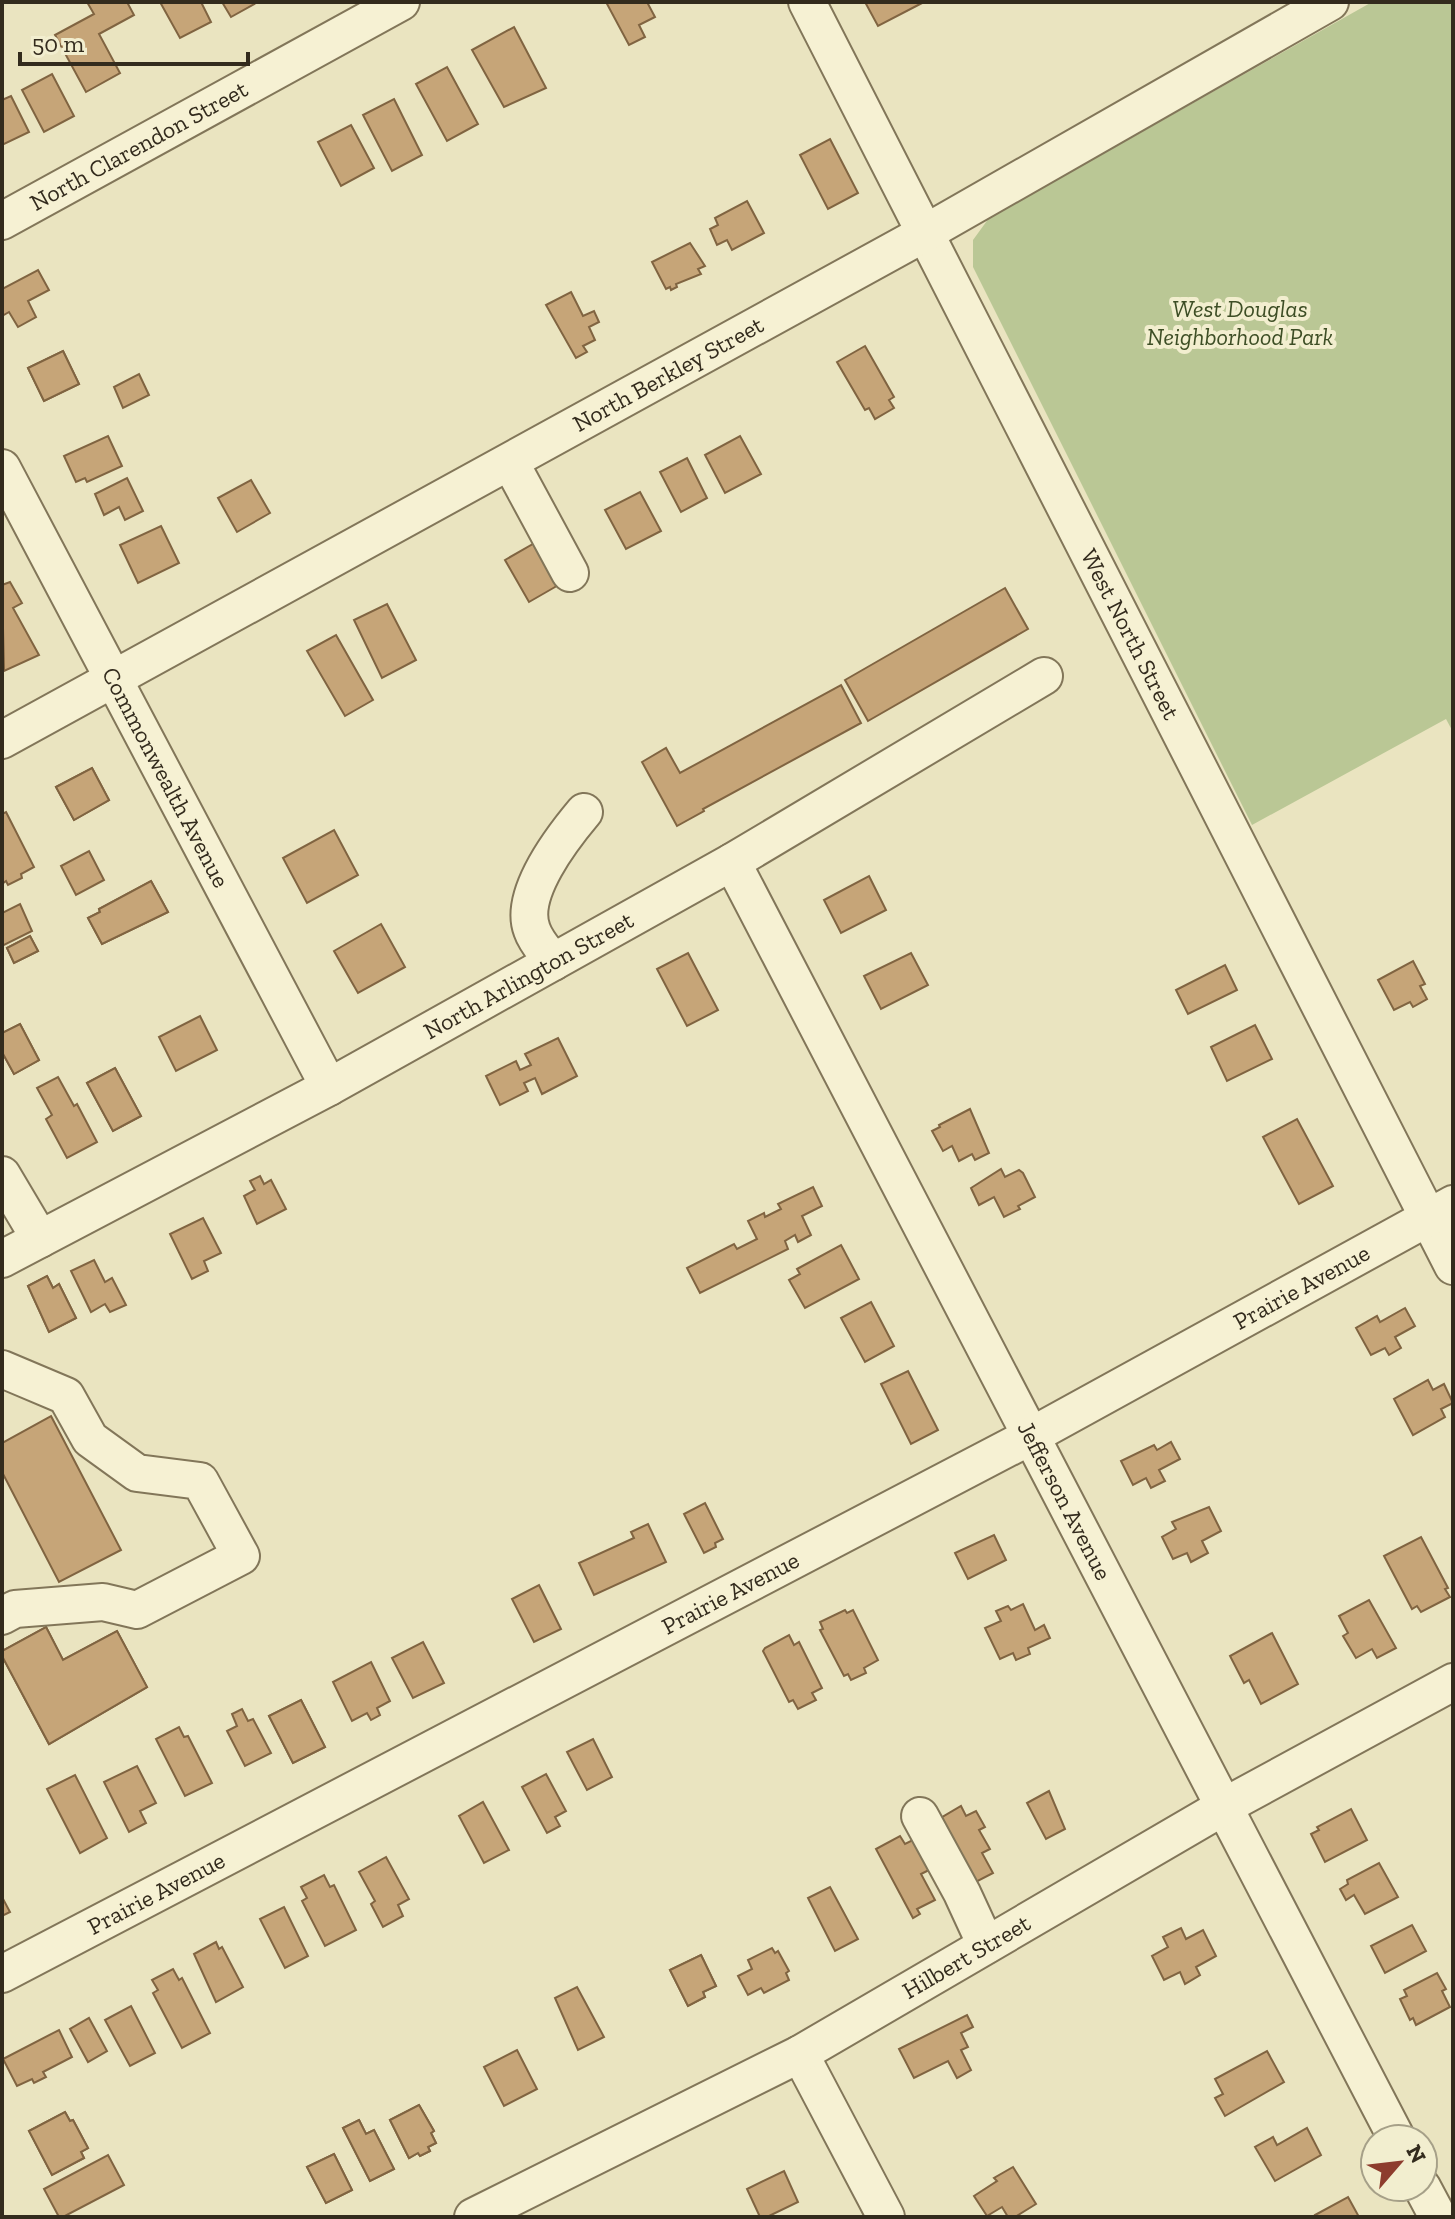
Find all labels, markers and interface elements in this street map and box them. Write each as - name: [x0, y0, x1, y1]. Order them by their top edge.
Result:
- scale bar: [20, 16, 248, 66]
- text: 50 m: [32, 29, 85, 58]
- street label: North Clarendon Street: [25, 74, 252, 217]
- park label: West Douglas Neighborhood Park: [1147, 294, 1333, 351]
- street label: North Berkley Street: [568, 310, 768, 438]
- street label: West North Street: [1075, 544, 1186, 724]
- street label: Commonwealth Avenue: [96, 662, 236, 892]
- street label: North Arlington Street: [418, 905, 638, 1045]
- street label: Prairie Avenue: [1228, 1238, 1375, 1336]
- street label: Jefferson Avenue: [1012, 1416, 1118, 1585]
- street label: Prairie Avenue: [657, 1545, 804, 1641]
- street label: Prairie Avenue: [82, 1845, 230, 1941]
- street label: Hilbert Street: [897, 1908, 1035, 2005]
- north arrow: [1359, 2123, 1439, 2203]
- text: N: [1400, 2140, 1432, 2168]

